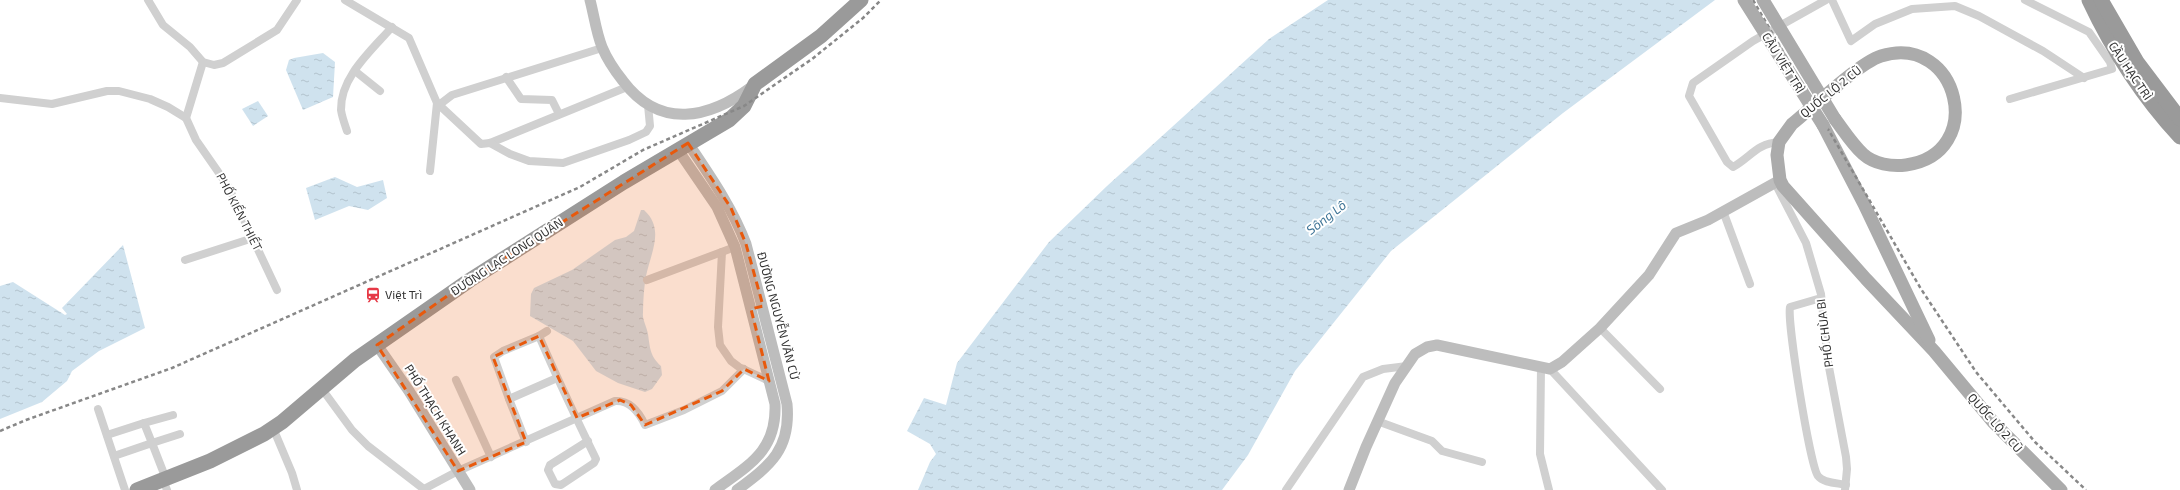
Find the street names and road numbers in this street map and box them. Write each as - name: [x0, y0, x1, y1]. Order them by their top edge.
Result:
- street label: CẦU VIỆT TRÌ: [1759, 30, 1808, 96]
- street label: CẦU HẠC TRÌ: [2105, 39, 2155, 103]
- street label: QUỐC LỘ 2 CŨ: [1796, 62, 1864, 121]
- street label: PHỐ KIẾN THIẾT: [214, 170, 266, 253]
- street label: ĐƯỜNG LẠC LONG QUÂN: [448, 215, 566, 298]
- street label: ĐƯỜNG NGUYỄN VĂN CỪ: [755, 250, 804, 382]
- street label: PHỐ CHÙA BI: [1812, 298, 1835, 368]
- street label: PHỐ THẠCH KHANH: [401, 361, 470, 458]
- street label: QUỐC LỘ 2 CŨ: [1965, 389, 2027, 455]

